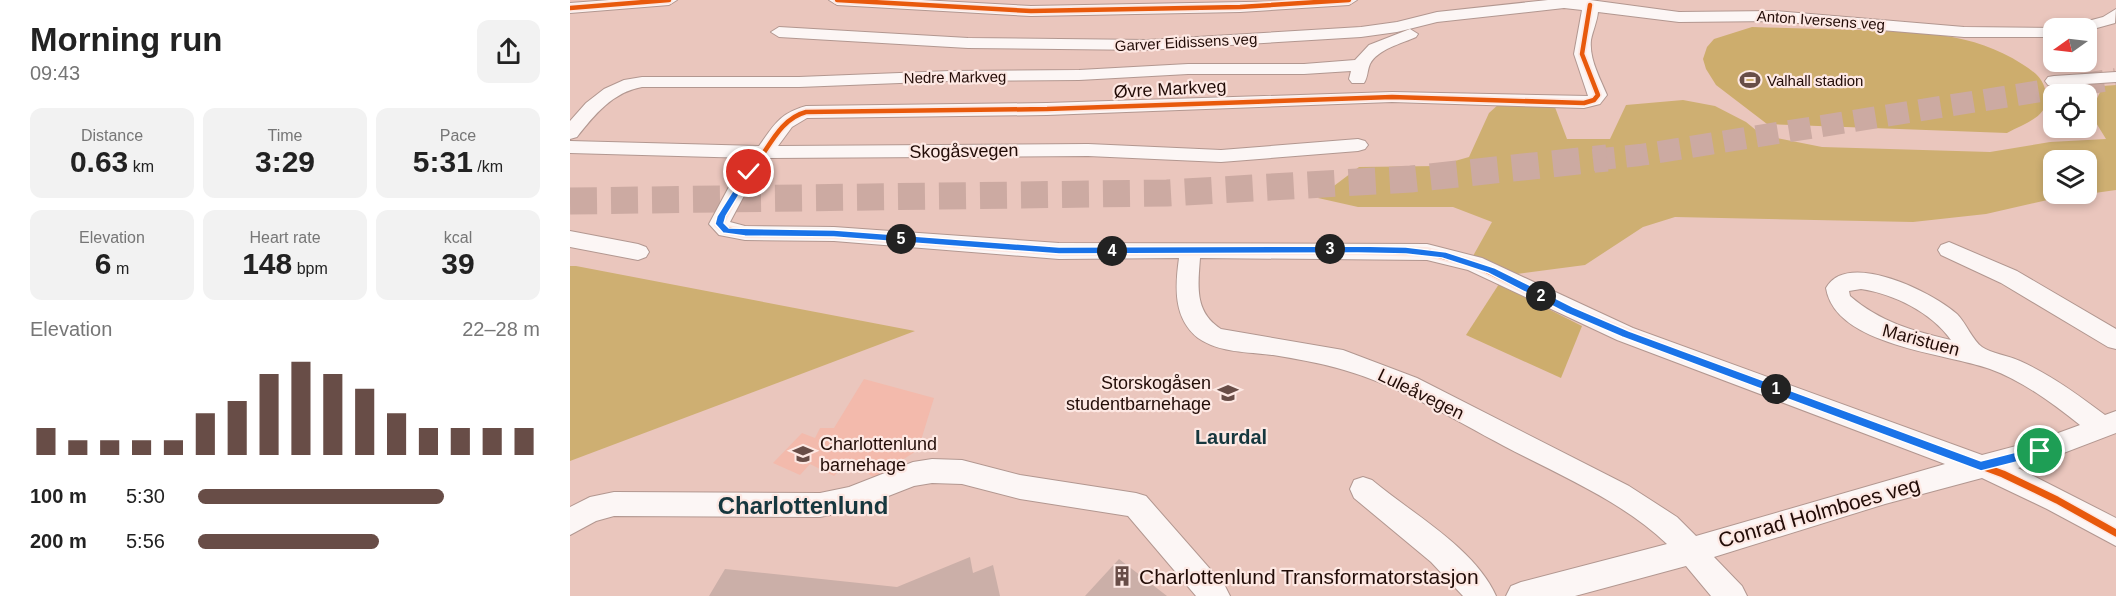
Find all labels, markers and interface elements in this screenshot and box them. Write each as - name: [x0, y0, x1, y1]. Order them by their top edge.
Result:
- street label: Anton Iversens veg: [1756, 7, 1886, 33]
- north arrow: [2043, 18, 2097, 72]
- map controls: [2043, 18, 2097, 204]
- button: share: [477, 20, 540, 83]
- text: Morning run: [30, 21, 222, 58]
- street label: Garver Eidissens veg: [1114, 30, 1258, 54]
- text: 09:43: [30, 62, 80, 84]
- street label: Nedre Markveg: [904, 68, 1006, 86]
- sports icon: Valhall stadion: [1738, 68, 1762, 92]
- place label: Valhall stadion: [1767, 72, 1863, 89]
- street label: Øvre Markveg: [1113, 76, 1227, 102]
- button: locate: [2043, 84, 2097, 138]
- text: Distance: [81, 127, 143, 144]
- text: Time: [268, 127, 302, 144]
- text: Pace: [440, 127, 476, 144]
- street label: Skogåsvegen: [909, 140, 1019, 162]
- text: 0.63: [70, 145, 128, 178]
- text: 3:29: [255, 145, 315, 178]
- text: 5:31: [413, 145, 473, 178]
- pin: [723, 146, 774, 197]
- button: layers: [2043, 150, 2097, 204]
- icon: check: [732, 155, 765, 188]
- text: km: [128, 158, 154, 175]
- text: /km: [473, 158, 503, 175]
- pin: 5: [886, 224, 916, 254]
- text: Elevation: [79, 229, 145, 246]
- text: Heart rate: [249, 229, 321, 246]
- text: kcal: [444, 229, 472, 246]
- text: 5: [897, 230, 905, 247]
- pin: 3: [1315, 234, 1345, 264]
- pin: 4: [1097, 236, 1127, 266]
- text: 3: [1326, 240, 1334, 257]
- text: 4: [1108, 242, 1116, 259]
- text: 6: [95, 247, 111, 280]
- text: 148: [242, 247, 292, 280]
- text: 39: [441, 247, 475, 280]
- text: m: [111, 260, 129, 277]
- text: bpm: [292, 260, 328, 277]
- pin: 2: [1526, 281, 1556, 311]
- text: 2: [1537, 287, 1545, 304]
- text: Elevation: [30, 318, 112, 340]
- text: 22–28 m: [462, 318, 540, 340]
- street label: Maristuen: [1880, 320, 1962, 360]
- street label: Luleåvegen: [1375, 365, 1467, 423]
- place label: Storskogåsen studentbarnehage: [1066, 373, 1211, 414]
- pin: 1: [1761, 374, 1791, 404]
- text: 1: [1772, 380, 1780, 397]
- school or university icon: Storskogåsen studentbarnehage: [1216, 381, 1240, 405]
- pin: [2014, 425, 2065, 476]
- district label: Laurdal: [1195, 426, 1267, 448]
- place label: Charlottenlund barnehage: [820, 434, 937, 475]
- icon: arrive: [2023, 434, 2056, 467]
- school or university icon: Charlottenlund barnehage: [791, 442, 815, 466]
- street label: Conrad Holmboes veg: [1715, 472, 1923, 552]
- text: 100 m: [30, 485, 87, 507]
- text: 5:30: [126, 485, 165, 507]
- district label: Charlottenlund: [718, 492, 888, 519]
- text: 200 m: [30, 530, 87, 552]
- text: 5:56: [126, 530, 165, 552]
- building icon: Charlottenlund Transformatorstasjon: [1110, 564, 1134, 588]
- place label: Charlottenlund Transformatorstasjon: [1139, 565, 1479, 588]

